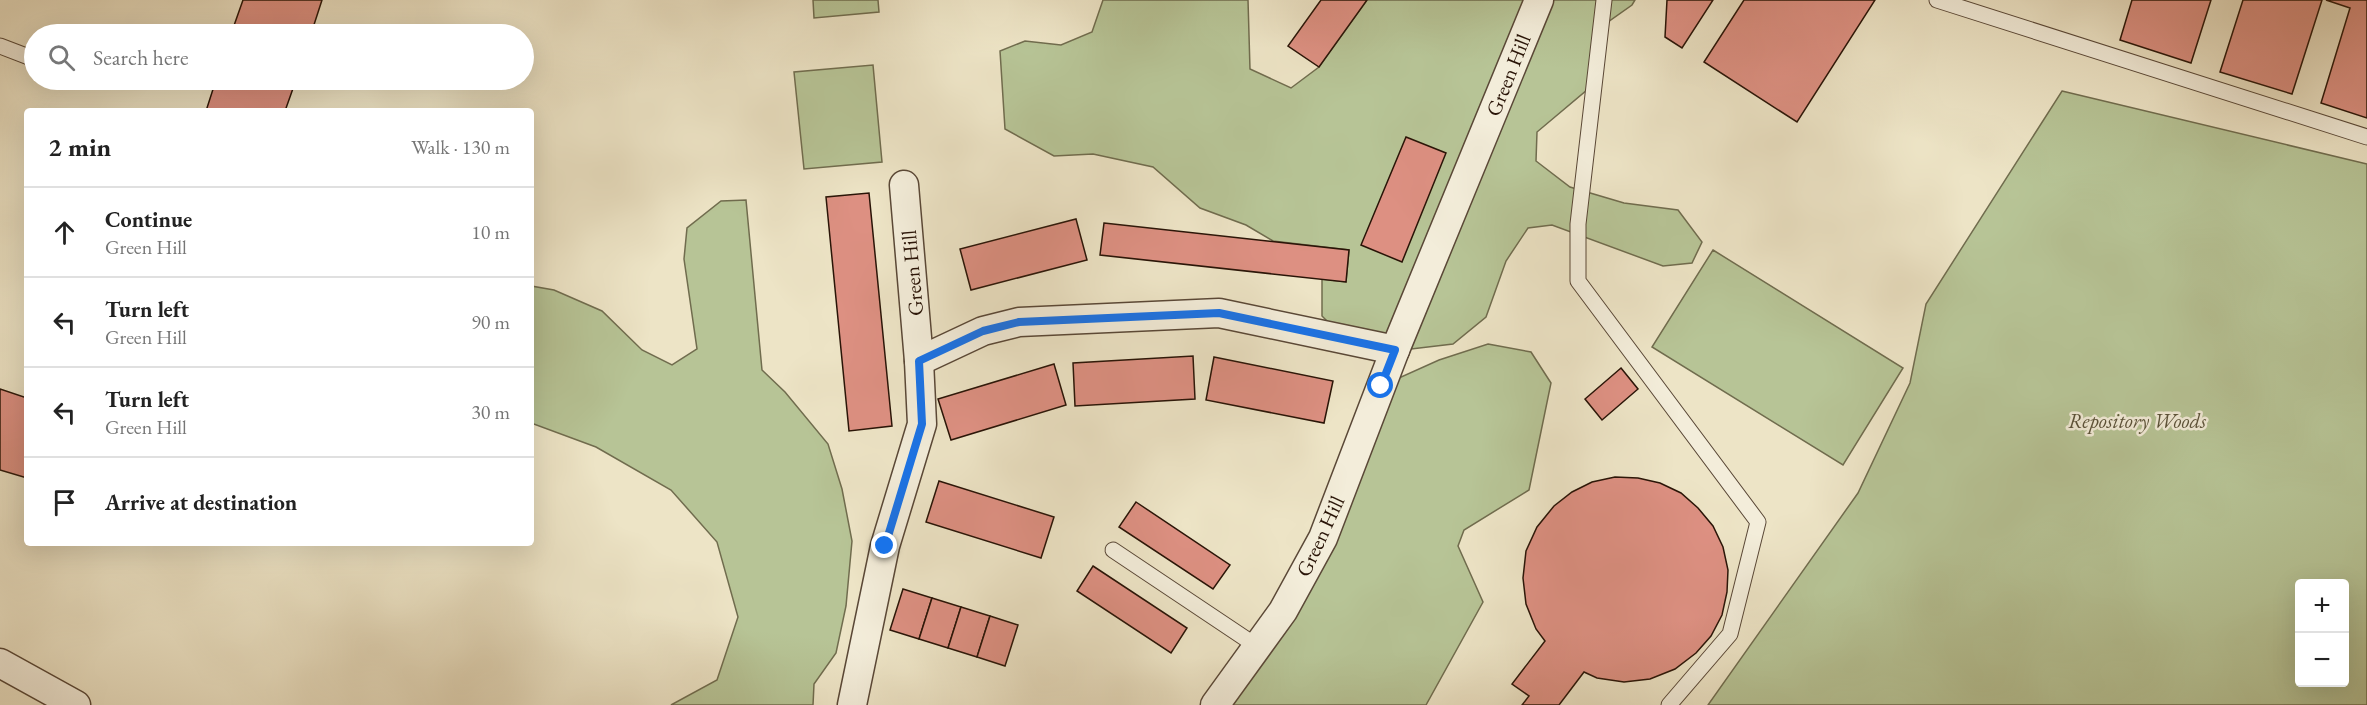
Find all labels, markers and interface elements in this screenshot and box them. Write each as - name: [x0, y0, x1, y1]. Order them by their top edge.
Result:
- search box: [24, 24, 534, 90]
- street label: Green Hill: [1479, 30, 1537, 120]
- icon: search: [45, 41, 78, 74]
- text: Search here: [93, 43, 188, 72]
- text: 2 min: [48, 130, 111, 164]
- text: Walk · 130 m: [411, 134, 510, 160]
- text: Continue: [105, 205, 192, 234]
- icon: ahead: [48, 216, 81, 249]
- text: 10 m: [471, 219, 510, 245]
- street label: Green Hill: [895, 229, 929, 317]
- text: Green Hill: [105, 234, 187, 260]
- text: Turn left: [105, 295, 189, 324]
- icon: left: [48, 306, 81, 339]
- text: 90 m: [471, 309, 510, 335]
- text: Green Hill: [105, 324, 187, 350]
- route start: [1367, 372, 1393, 398]
- text: Turn left: [105, 385, 189, 414]
- icon: left: [48, 396, 81, 429]
- text: 30 m: [471, 399, 510, 425]
- park label: Repository Woods: [2068, 407, 2206, 434]
- text: Green Hill: [105, 414, 187, 440]
- icon: arrive: [48, 486, 81, 519]
- text: Arrive at destination: [105, 488, 297, 517]
- street label: Green Hill: [1290, 491, 1350, 581]
- route end: [871, 532, 897, 558]
- map controls: [2295, 579, 2349, 687]
- button: +: [2295, 579, 2349, 633]
- button: −: [2295, 633, 2349, 687]

